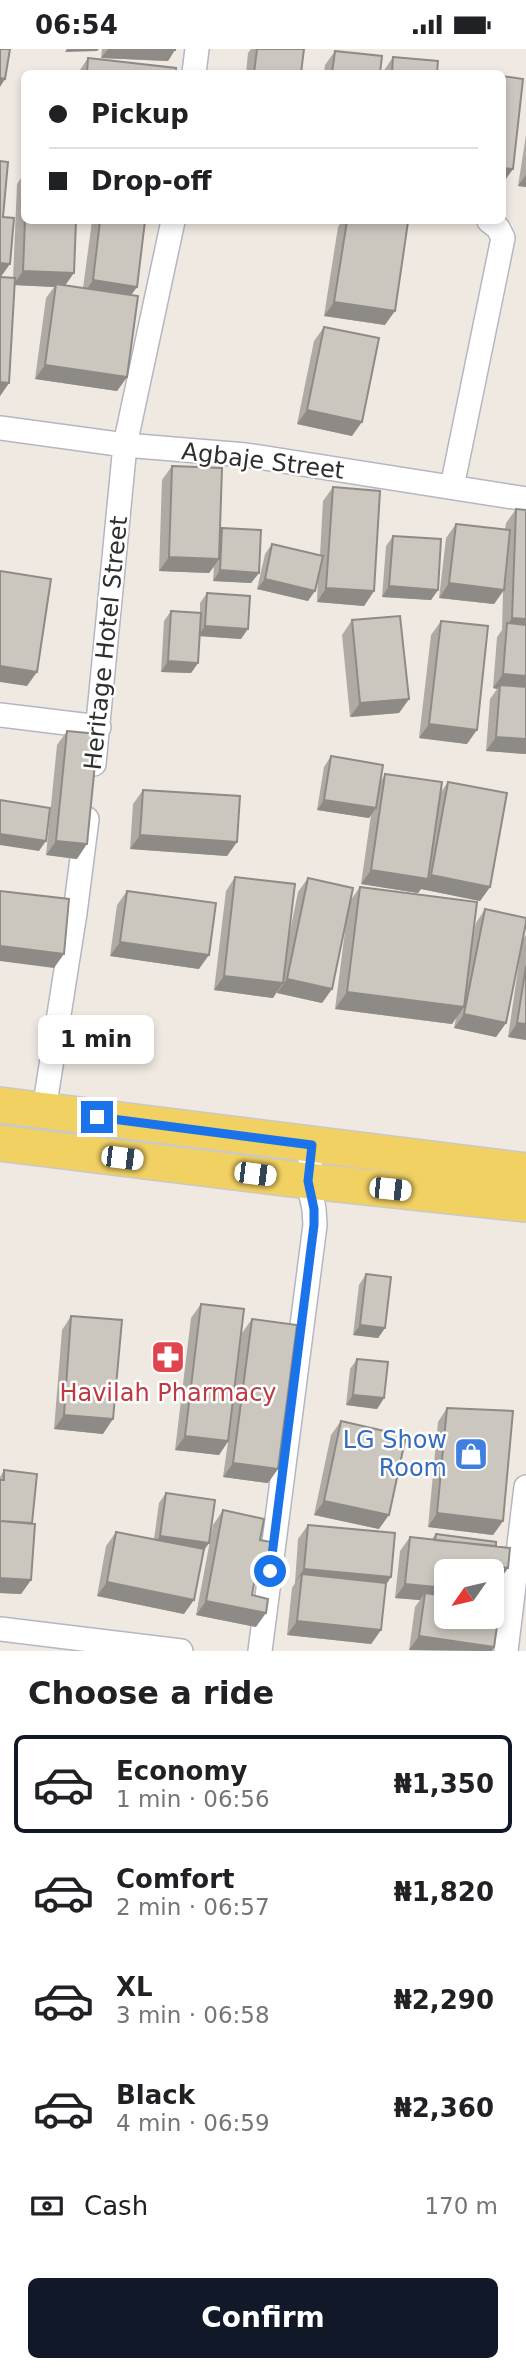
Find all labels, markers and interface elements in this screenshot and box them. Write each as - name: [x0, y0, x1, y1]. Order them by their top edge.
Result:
- text: 06:54: [35, 10, 118, 40]
- text: Pickup: [91, 99, 189, 129]
- text: Drop-off: [91, 166, 212, 196]
- street label: Agbaje Street: [180, 437, 346, 485]
- street label: Heritage Hotel Street: [79, 515, 133, 771]
- callout: 1 min: [39, 1016, 155, 1065]
- text: 1 min: [60, 1026, 132, 1052]
- route end: [81, 1101, 113, 1133]
- car: [100, 1145, 145, 1171]
- car: [233, 1161, 278, 1187]
- car: [369, 1176, 412, 1202]
- pharmacy icon: Havilah Pharmacy: [149, 1338, 187, 1376]
- place label: Havilah Pharmacy: [59, 1379, 277, 1407]
- place label: LG Show Room: [343, 1426, 447, 1482]
- shop icon: LG Show Room: [452, 1435, 490, 1473]
- route start: [254, 1555, 286, 1587]
- north arrow: [434, 1559, 504, 1629]
- map controls: [434, 1559, 504, 1629]
- text: Choose a ride: [28, 1674, 274, 1712]
- icon: car: [32, 1753, 95, 1816]
- text: Economy: [116, 1756, 247, 1786]
- text: ₦1,350: [394, 1769, 494, 1799]
- text: 1 min · 06:56: [116, 1786, 270, 1812]
- icon: car: [32, 1861, 95, 1924]
- text: Comfort: [116, 1864, 234, 1894]
- text: ₦1,820: [394, 1877, 494, 1907]
- text: 2 min · 06:57: [116, 1894, 270, 1920]
- icon: car: [32, 1969, 95, 2032]
- text: XL: [116, 1972, 153, 2002]
- text: ₦2,290: [394, 1985, 494, 2015]
- text: 3 min · 06:58: [116, 2002, 270, 2028]
- icon: car: [32, 2077, 95, 2140]
- text: Black: [116, 2080, 195, 2110]
- text: ₦2,360: [394, 2093, 494, 2123]
- text: 4 min · 06:59: [116, 2110, 270, 2136]
- icon: cash: [28, 2187, 66, 2225]
- text: Cash: [84, 2191, 148, 2221]
- text: 170 m: [424, 2193, 498, 2219]
- button: Confirm: [28, 2278, 498, 2358]

